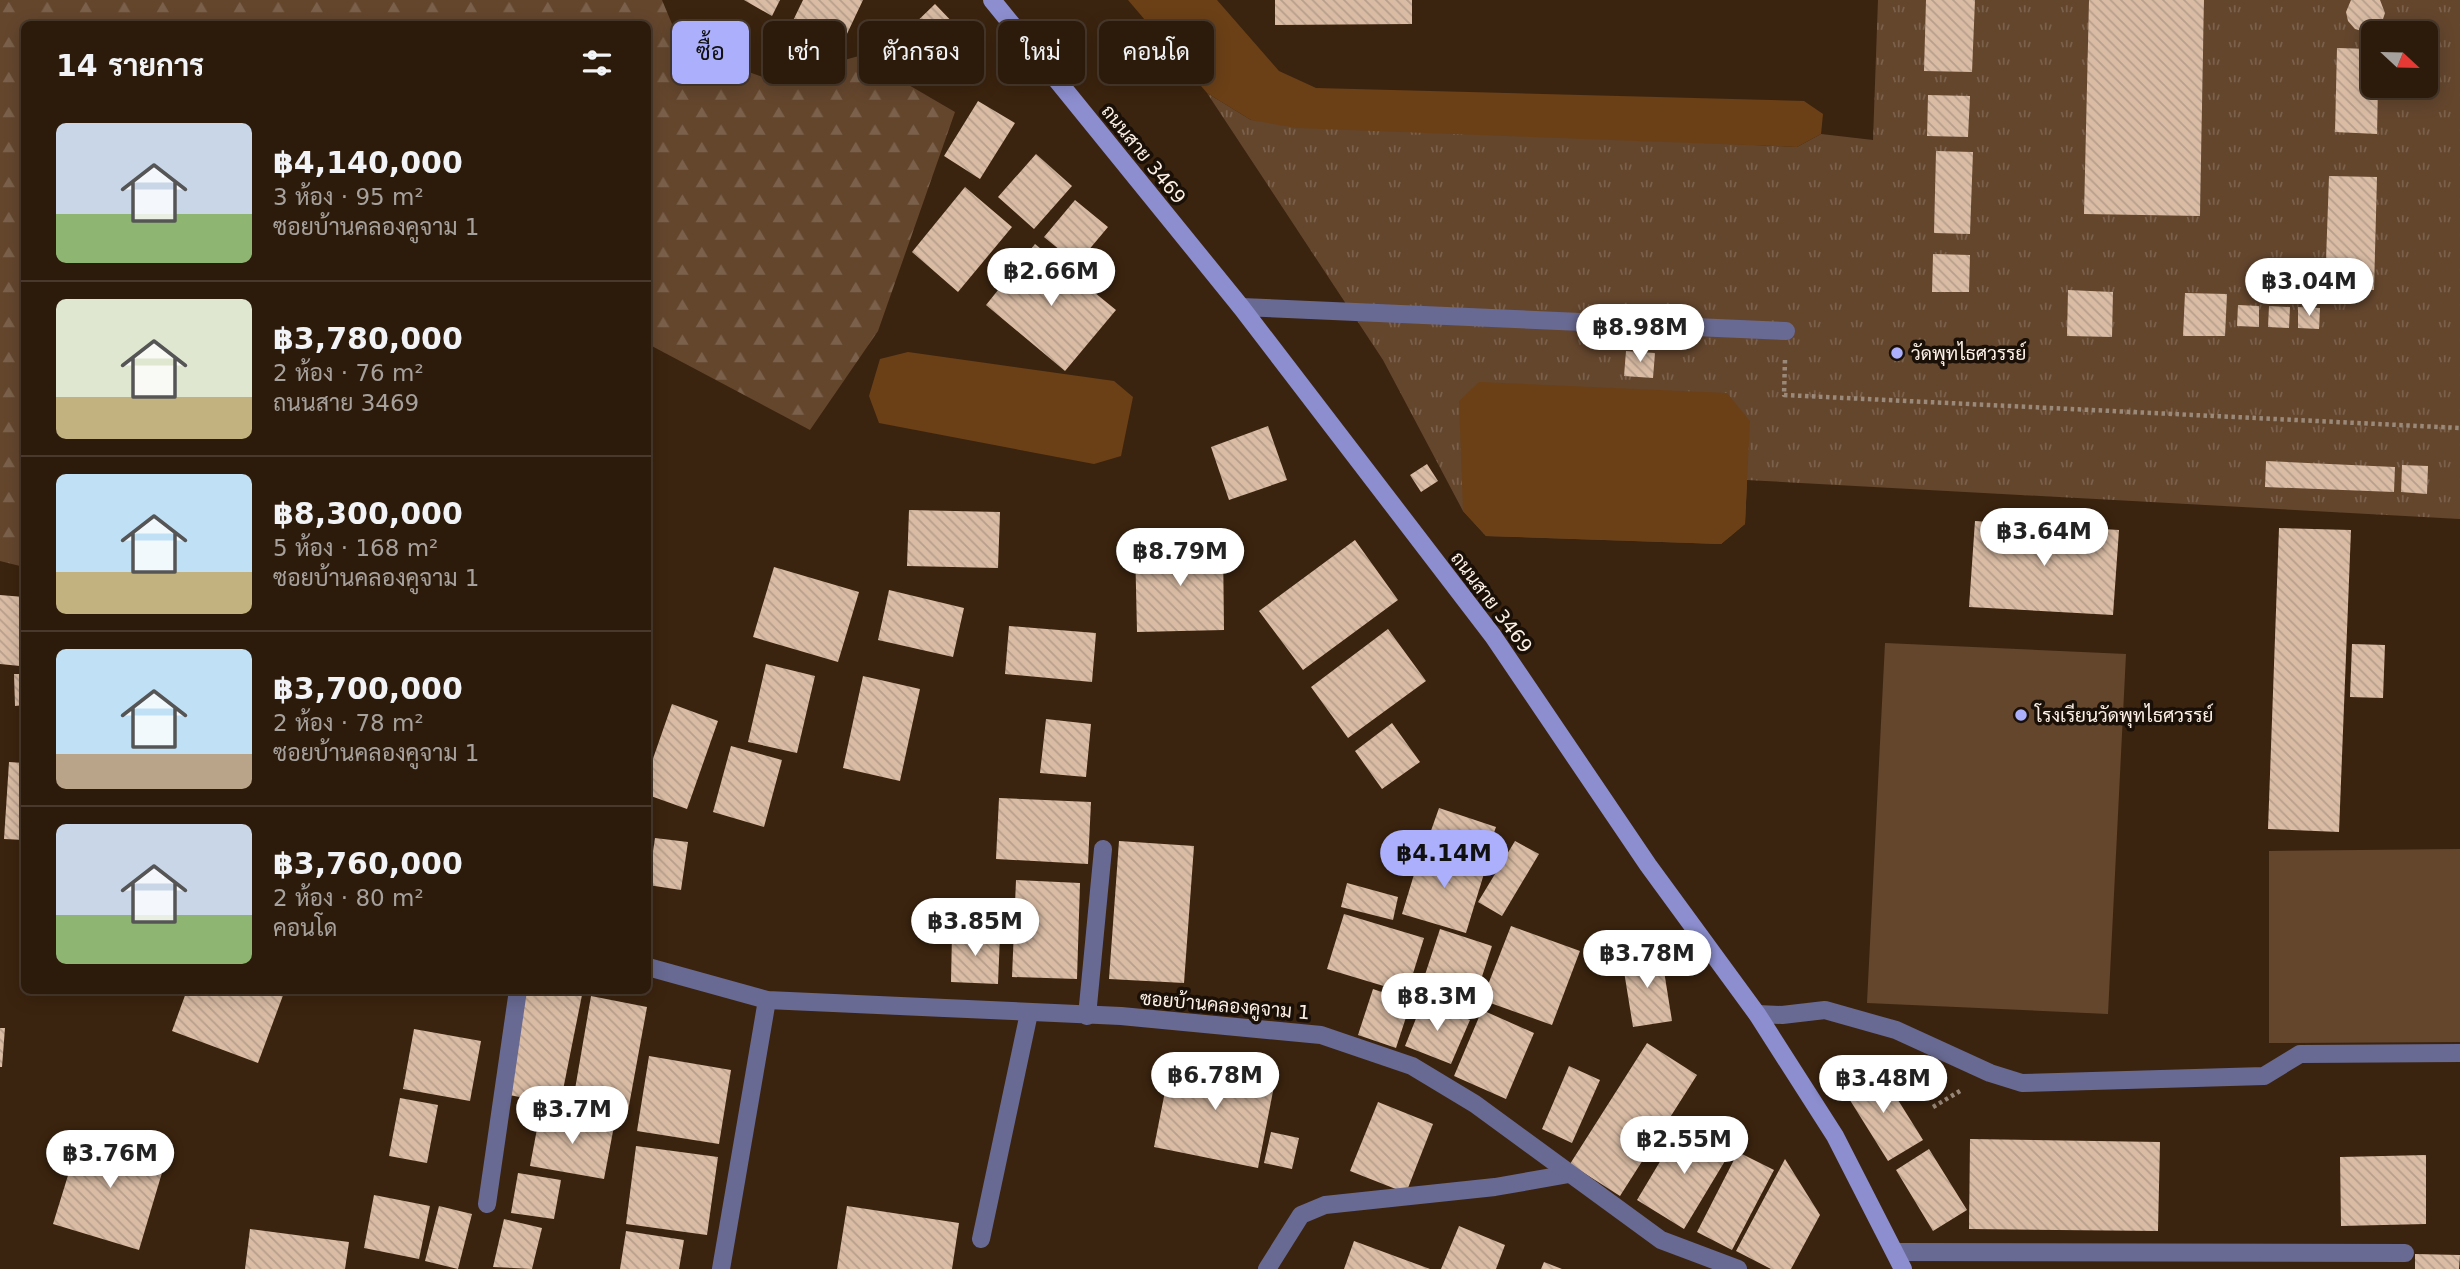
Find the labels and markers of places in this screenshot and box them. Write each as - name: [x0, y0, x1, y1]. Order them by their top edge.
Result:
- pin: ฿2.66M: [994, 248, 1108, 308]
- pin: ฿3.04M: [2252, 258, 2366, 318]
- pin: ฿8.98M: [1583, 304, 1697, 364]
- place label: วัดพุทไธศวรรย์: [1911, 341, 2026, 366]
- marker: วัดพุทไธศวรรย์: [1889, 345, 1905, 361]
- pin: ฿3.64M: [1987, 508, 2101, 568]
- pin: ฿8.79M: [1123, 528, 1237, 588]
- place label: โรงเรียนวัดพุทไธศวรรย์: [2034, 703, 2213, 728]
- marker: โรงเรียนวัดพุทไธศวรรย์: [2013, 707, 2029, 723]
- pin: ฿4.14M: [1387, 830, 1501, 890]
- pin: ฿3.85M: [918, 898, 1032, 958]
- pin: ฿3.78M: [1590, 930, 1704, 990]
- pin: ฿8.3M: [1388, 974, 1486, 1033]
- pin: ฿6.78M: [1158, 1052, 1272, 1112]
- pin: ฿3.48M: [1826, 1056, 1940, 1115]
- pin: ฿3.7M: [523, 1086, 621, 1146]
- pin: ฿2.55M: [1627, 1116, 1741, 1176]
- pin: ฿3.76M: [53, 1130, 167, 1190]

